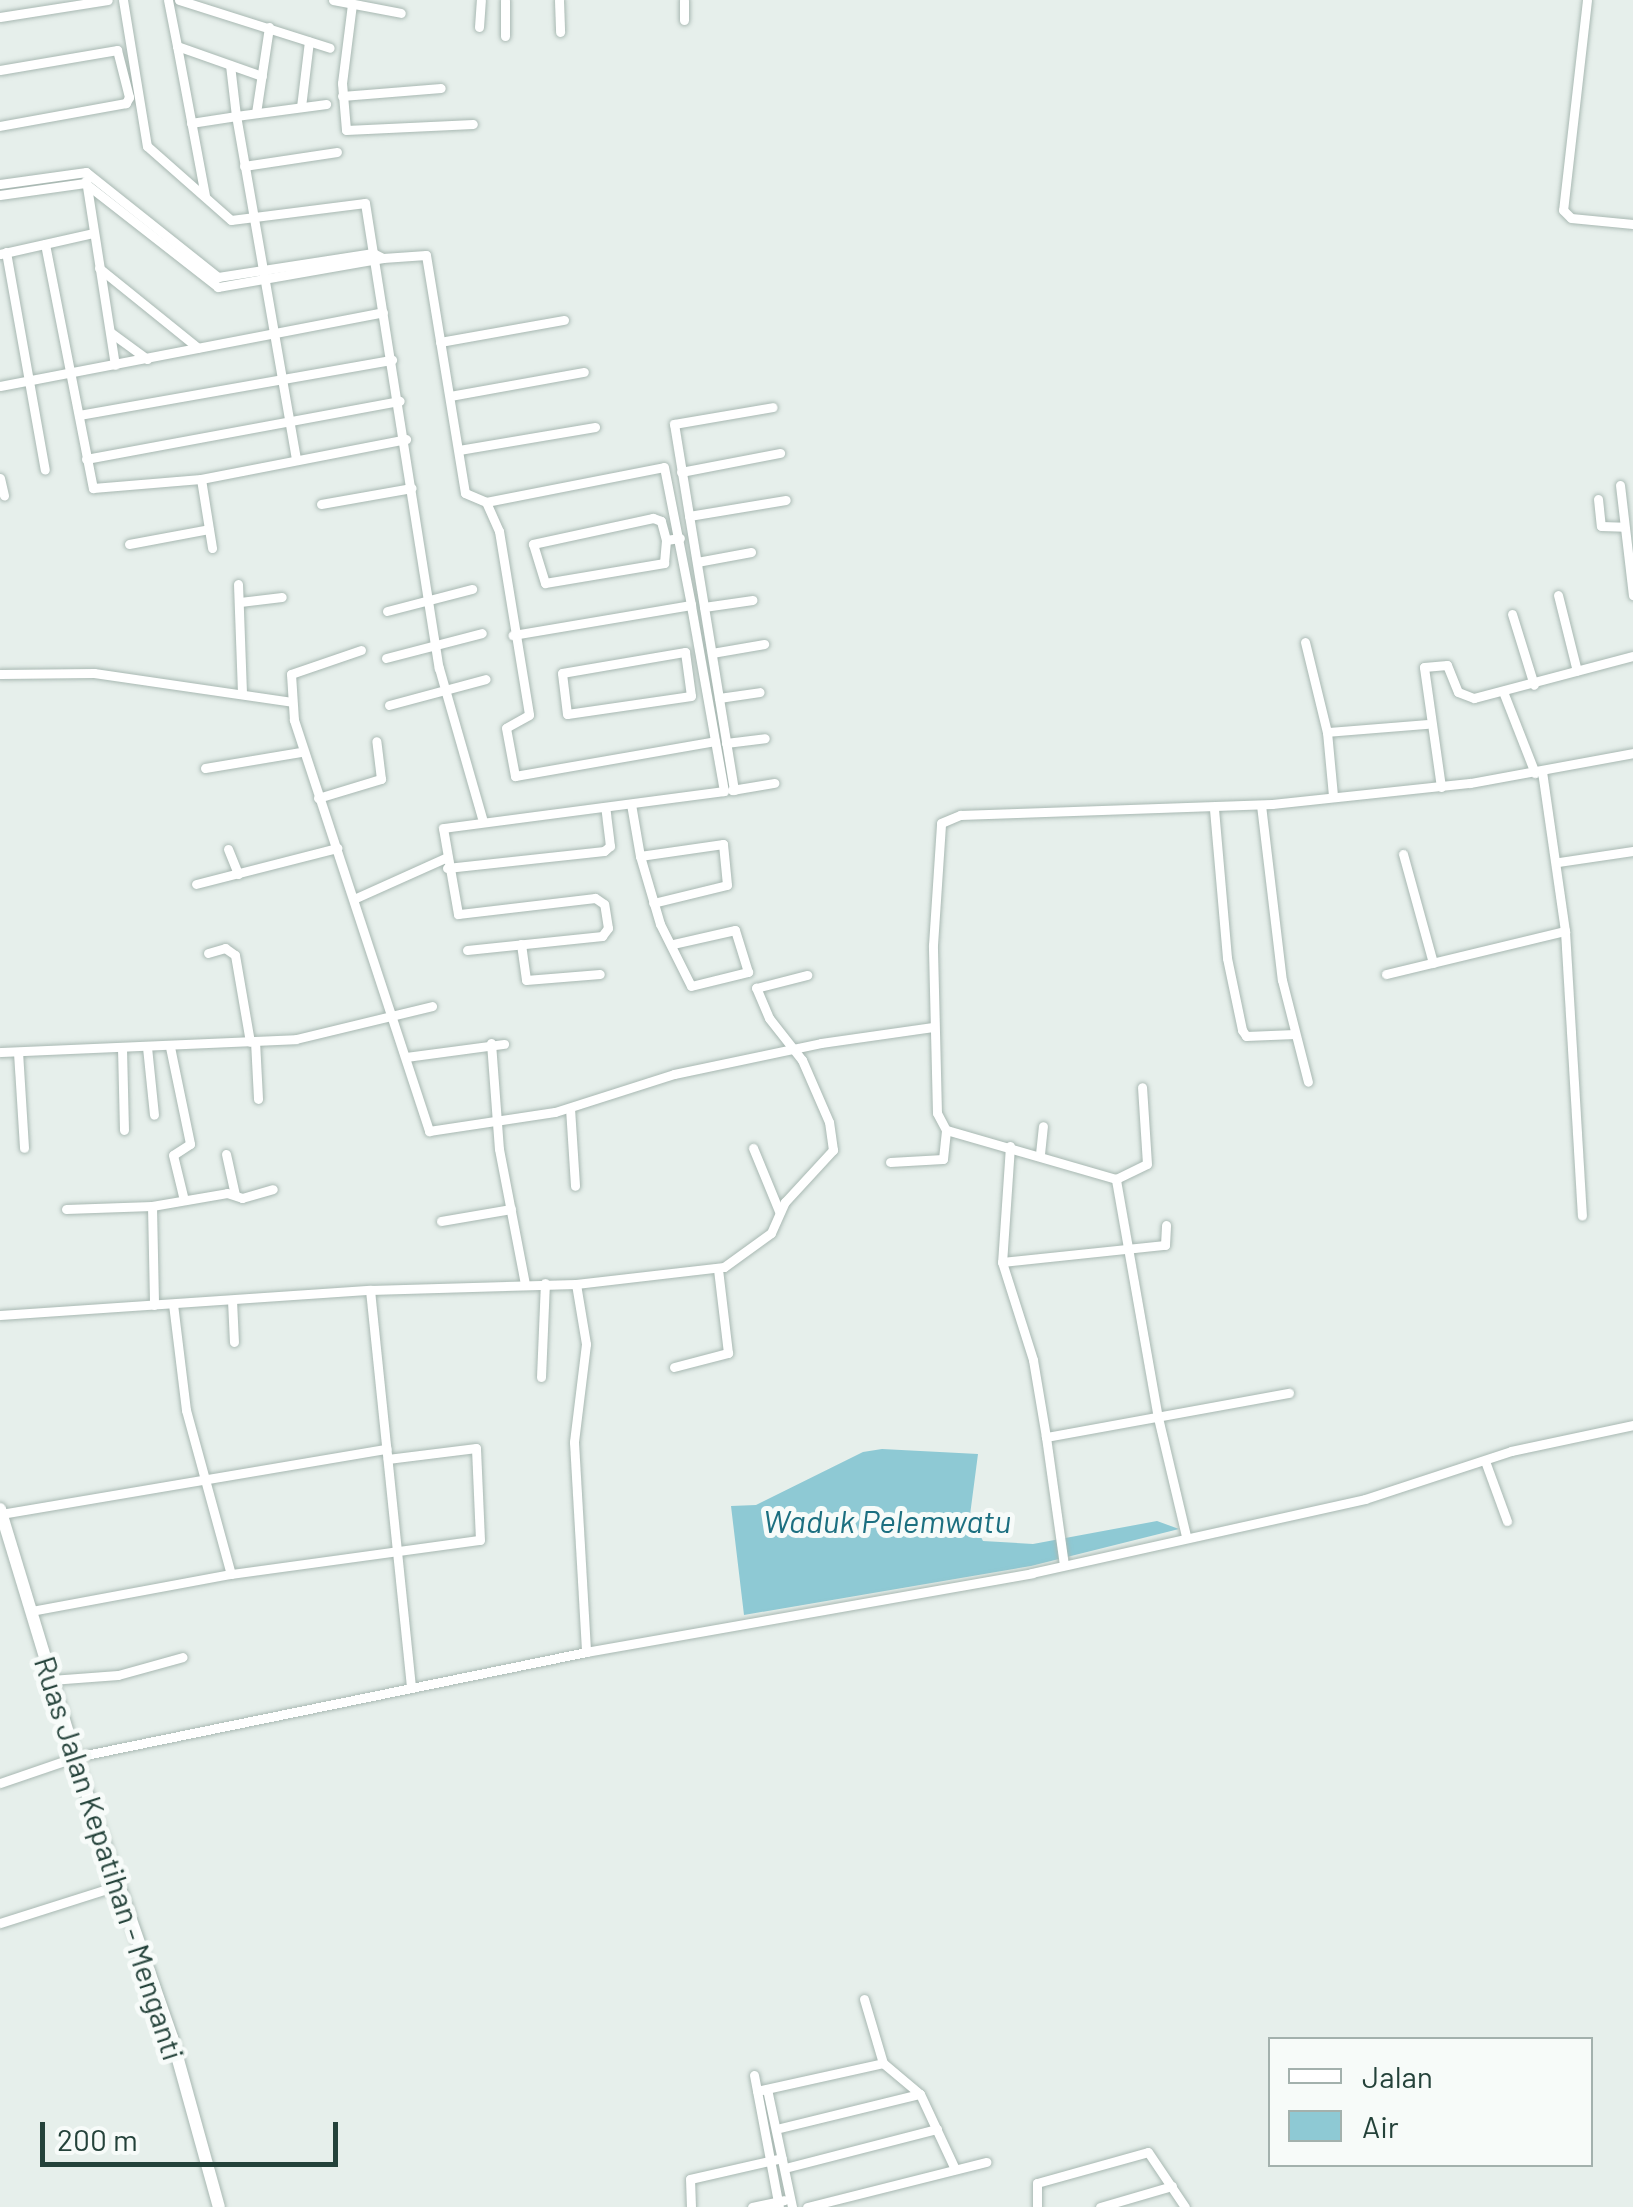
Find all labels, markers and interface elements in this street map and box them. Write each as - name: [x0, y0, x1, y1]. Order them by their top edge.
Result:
- water label: Waduk Pelemwatu: [763, 1501, 1011, 1539]
- street label: Ruas Jalan Kepatihan - Menganti: [28, 1651, 192, 2065]
- legend: [1268, 2037, 1593, 2167]
- text: Jalan: [1362, 2058, 1433, 2094]
- scale bar: [45, 2102, 342, 2164]
- text: Air: [1362, 2108, 1399, 2144]
- text: 200 m: [57, 2121, 138, 2157]

